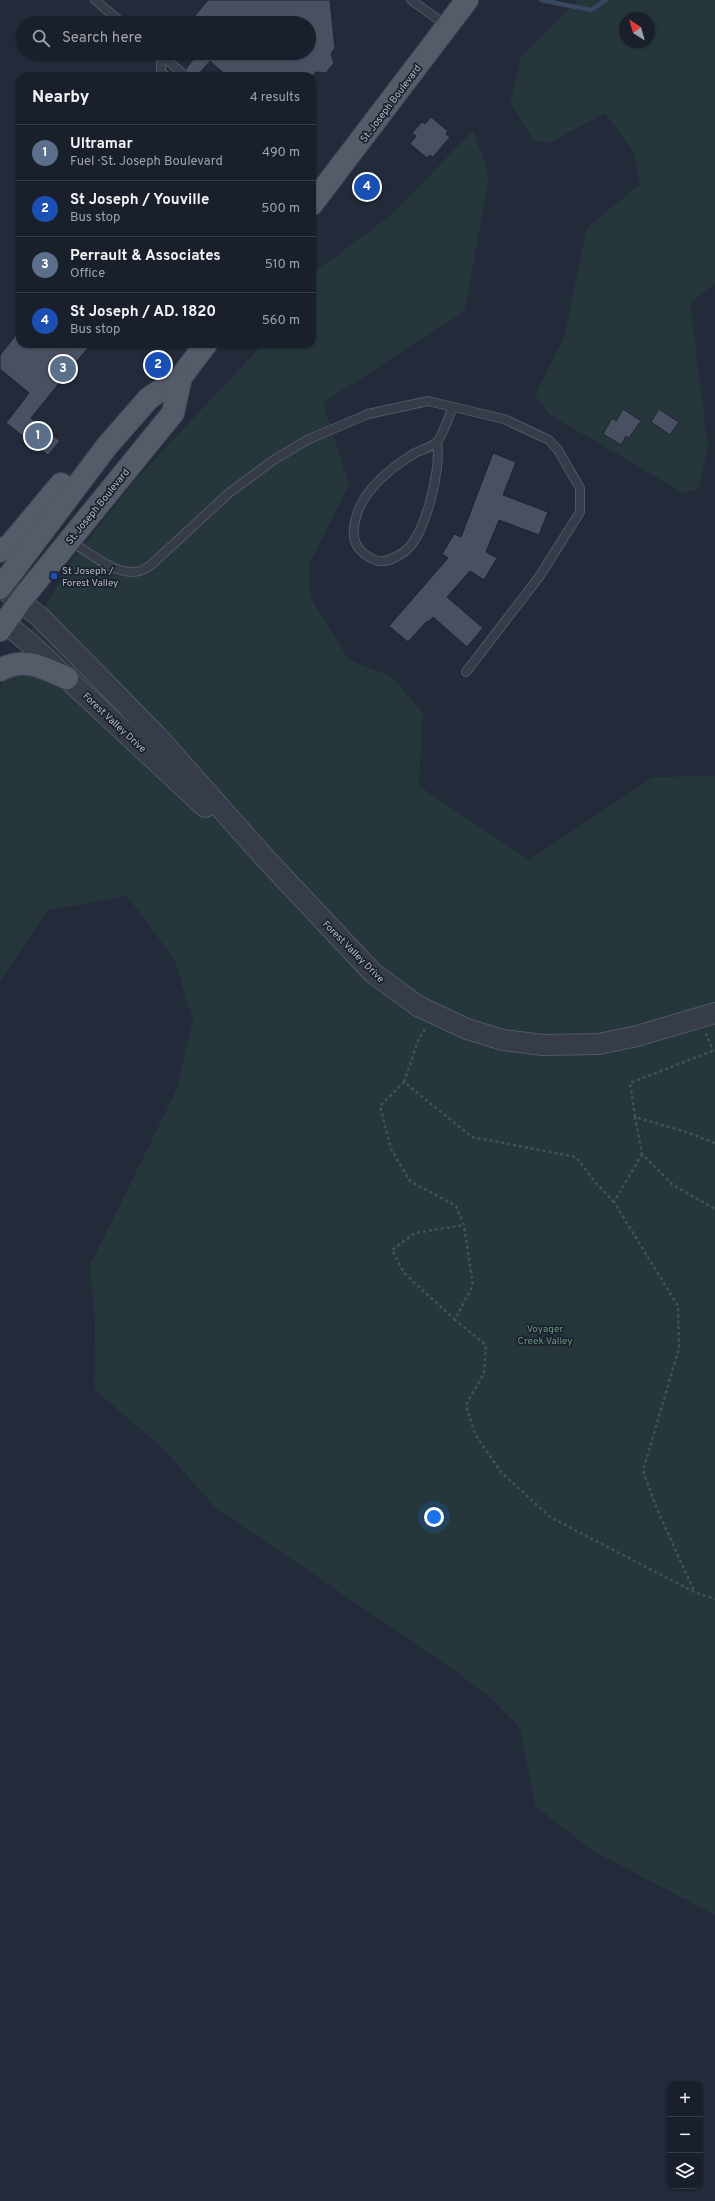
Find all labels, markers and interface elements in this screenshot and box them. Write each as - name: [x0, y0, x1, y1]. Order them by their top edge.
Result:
- north arrow: [619, 12, 655, 48]
- search box: [16, 16, 316, 60]
- icon: search: [30, 27, 52, 49]
- text: Search here: [62, 29, 142, 48]
- street label: St. Joseph Boulevard: [358, 62, 425, 145]
- text: Nearby: [32, 87, 89, 109]
- text: 4 results: [250, 90, 300, 106]
- text: Ultramar: [70, 135, 133, 154]
- text: 1: [42, 145, 48, 161]
- text: 490 m: [262, 145, 300, 161]
- text: Fuel · St. Joseph Boulevard: [70, 154, 223, 170]
- pin: 4: [354, 172, 380, 202]
- text: St Joseph / Youville: [70, 191, 209, 210]
- text: 2: [41, 201, 49, 217]
- text: 500 m: [261, 201, 300, 217]
- text: Bus stop: [70, 210, 120, 226]
- text: Perrault & Associates: [70, 247, 221, 266]
- text: 3: [41, 257, 49, 273]
- text: 510 m: [265, 257, 300, 273]
- text: Office: [70, 266, 105, 282]
- text: St Joseph / AD. 1820: [70, 303, 216, 322]
- text: 4: [41, 313, 49, 329]
- text: 560 m: [262, 313, 300, 329]
- text: Bus stop: [70, 322, 120, 338]
- pin: 2: [145, 350, 171, 380]
- pin: 3: [50, 354, 76, 384]
- pin: 1: [25, 421, 51, 451]
- street label: St. Joseph Boulevard: [64, 466, 133, 548]
- place label: St Joseph / Forest Valley: [62, 565, 118, 590]
- marker: St Joseph / Forest Valley: [49, 571, 59, 581]
- street label: Forest Valley Drive: [79, 690, 149, 756]
- street label: Forest Valley Drive: [319, 918, 387, 986]
- park label: Voyager Creek Valley: [517, 1323, 573, 1348]
- your location: [424, 1507, 444, 1527]
- map controls: [667, 2081, 703, 2189]
- button: +: [667, 2081, 703, 2117]
- button: −: [667, 2117, 703, 2153]
- button: layers: [667, 2153, 703, 2189]

